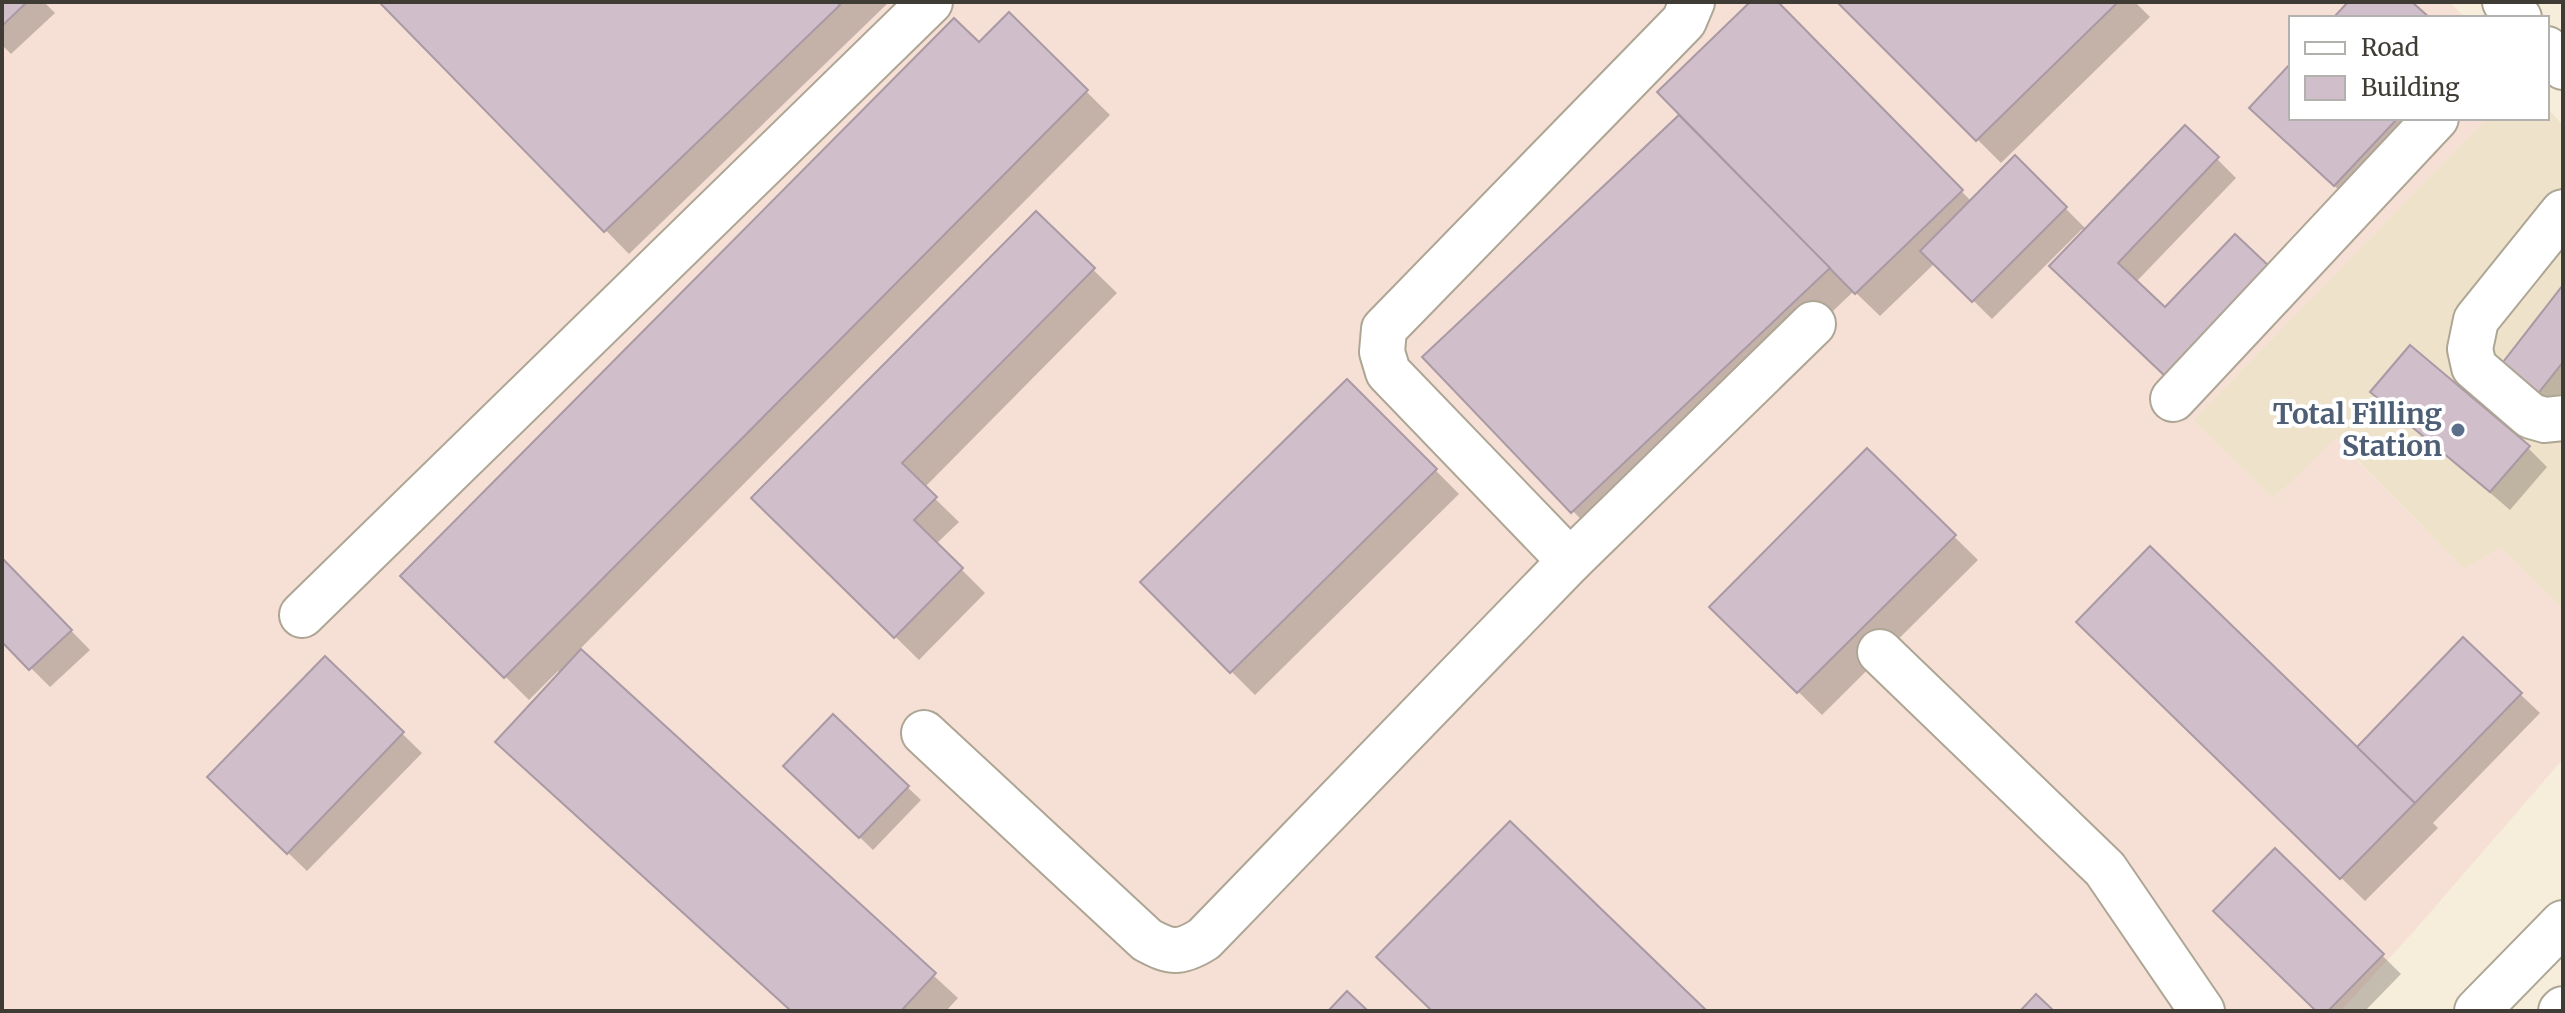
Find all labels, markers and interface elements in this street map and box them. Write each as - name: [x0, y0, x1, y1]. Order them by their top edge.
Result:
- legend: [2289, 16, 2549, 120]
- text: Road: [2361, 32, 2419, 63]
- text: Building: [2361, 72, 2460, 103]
- place label: Total Filling Station: [2273, 396, 2442, 464]
- marker: Total Filling Station: [2449, 421, 2467, 439]

